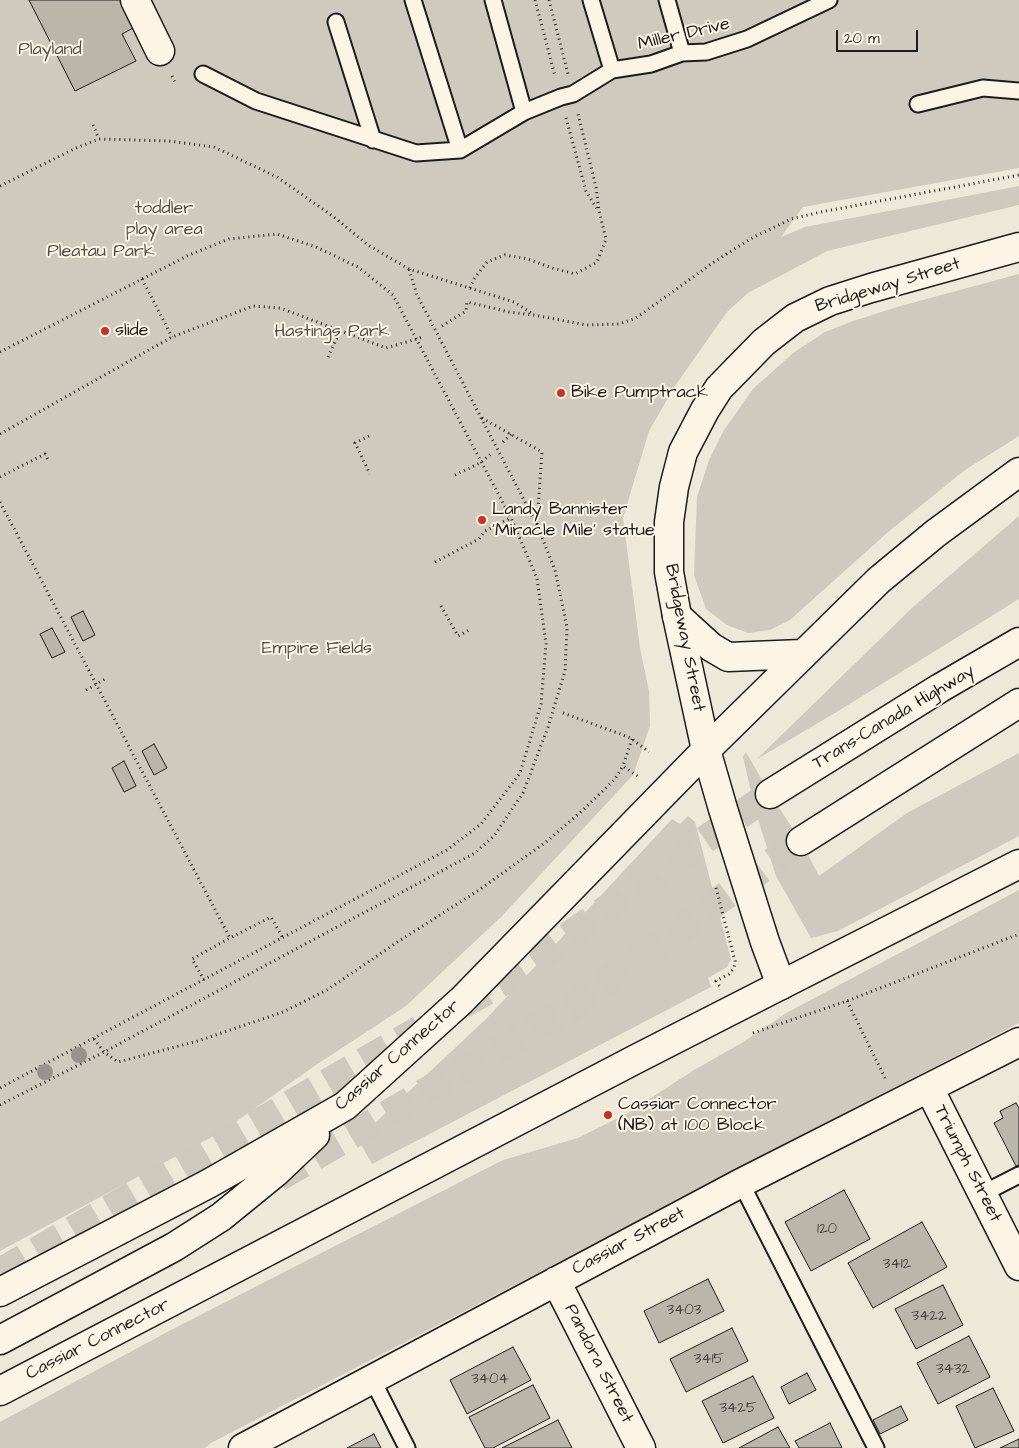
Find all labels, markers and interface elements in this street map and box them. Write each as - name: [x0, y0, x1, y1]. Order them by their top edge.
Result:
- street label: Miller Drive: [636, 14, 732, 56]
- scale bar: [839, 20, 922, 52]
- text: 20 m: [844, 28, 880, 49]
- park label: Playland: [18, 39, 82, 61]
- park label: toddler play area: [125, 198, 203, 240]
- park label: Pleatau Park: [47, 241, 155, 263]
- street label: Bridgeway Street: [813, 254, 963, 318]
- place label: slide: [115, 320, 149, 342]
- park label: Hastings Park: [274, 321, 390, 343]
- marker: slide: [99, 325, 111, 337]
- place label: Bike Pumptrack: [571, 382, 708, 404]
- marker: Bike Pumptrack: [555, 387, 567, 399]
- place label: Landy Bannister 'Miracle Mile' statue: [492, 499, 655, 542]
- marker: Landy Bannister 'Miracle Mile' statue: [476, 514, 488, 526]
- street label: Bridgeway Street: [659, 562, 709, 714]
- park label: Empire Fields: [262, 638, 372, 660]
- street label: Trans-Canada Highway: [809, 661, 979, 775]
- street label: Cassiar Connector: [331, 996, 465, 1116]
- place label: Cassiar Connector (NB) at 100 Block: [618, 1094, 776, 1136]
- street label: Triumph Street: [928, 1102, 1006, 1226]
- marker: Cassiar Connector (NB) at 100 Block: [602, 1109, 614, 1121]
- street label: Cassiar Street: [569, 1203, 689, 1281]
- house number: 120: [817, 1221, 837, 1239]
- house number: 3412: [883, 1256, 911, 1274]
- street label: Cassiar Connector: [23, 1294, 173, 1386]
- street label: Pandora Street: [559, 1301, 637, 1427]
- house number: 3403: [667, 1302, 701, 1320]
- house number: 3422: [911, 1308, 947, 1326]
- house number: 3415: [694, 1351, 724, 1369]
- house number: 3432: [936, 1361, 970, 1379]
- house number: 3404: [471, 1371, 509, 1389]
- house number: 3425: [719, 1400, 757, 1418]

